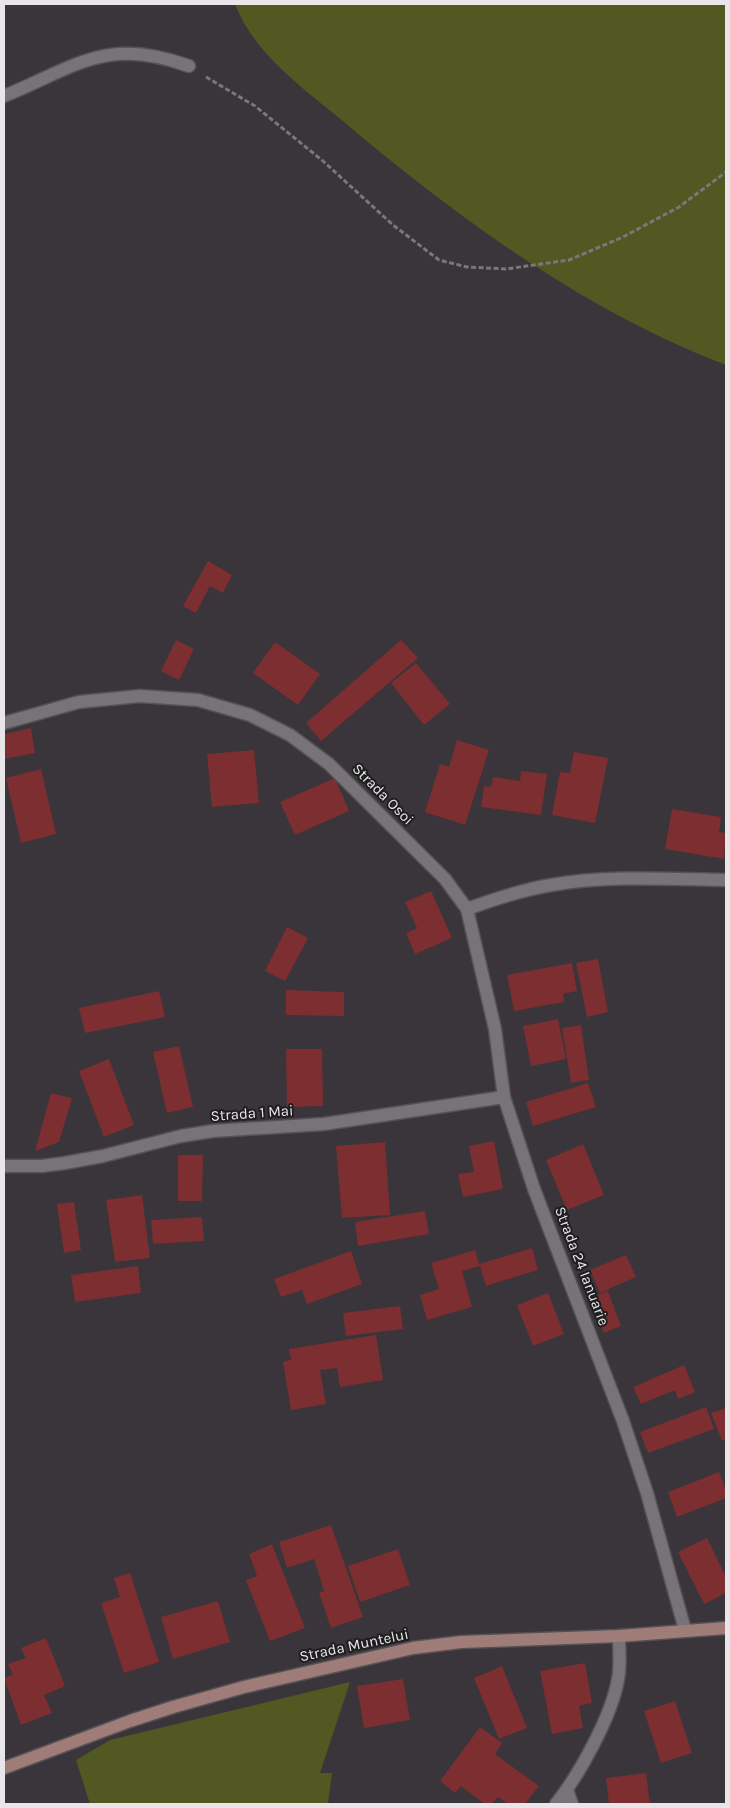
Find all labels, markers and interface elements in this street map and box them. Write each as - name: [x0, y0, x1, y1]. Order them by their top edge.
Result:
- street label: Strada Osoi: [349, 760, 417, 828]
- street label: Strada 1 Mai: [210, 1101, 294, 1125]
- street label: Strada 24 Ianuarie: [551, 1204, 613, 1328]
- street label: Strada Muntelui: [298, 1625, 410, 1665]

